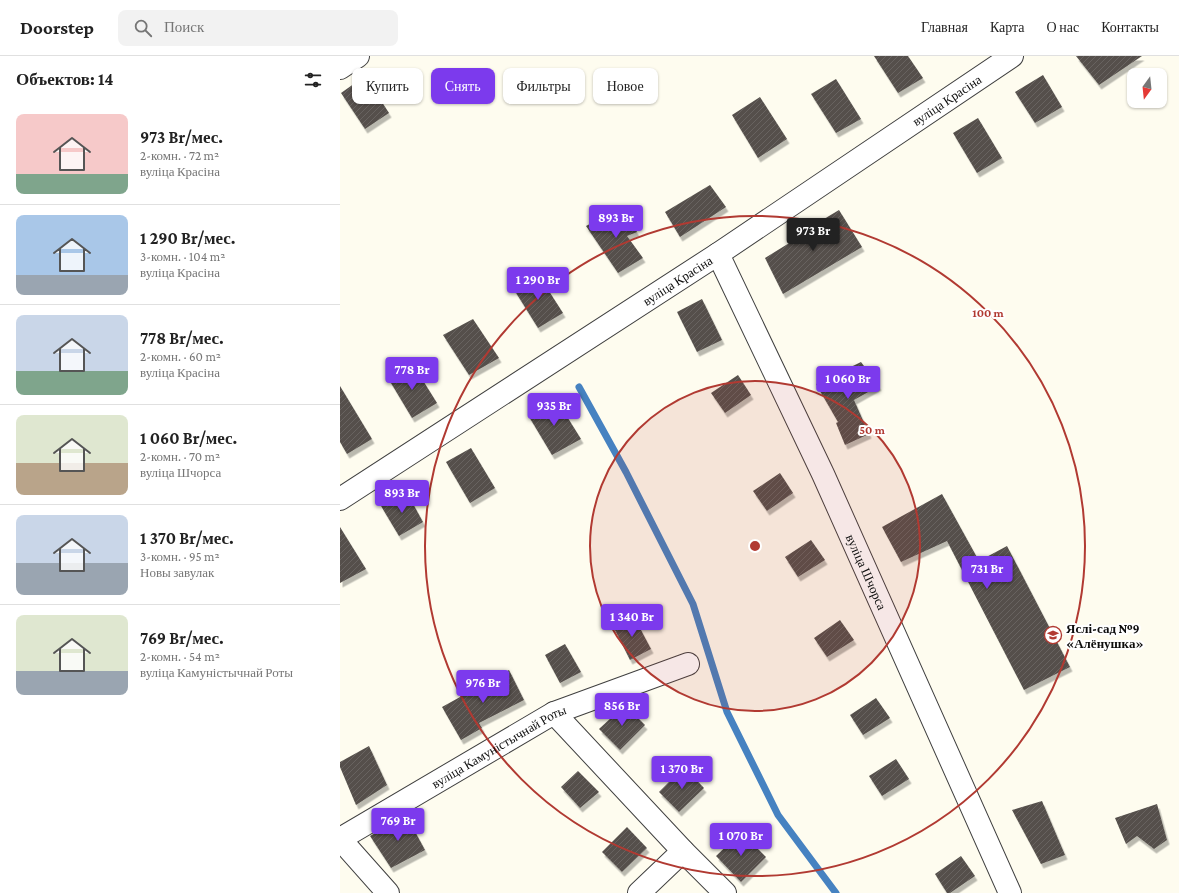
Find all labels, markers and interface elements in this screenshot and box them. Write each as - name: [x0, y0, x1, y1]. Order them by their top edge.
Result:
- search box: [118, 10, 398, 46]
- text: Doorstep: [20, 17, 94, 38]
- icon: search: [132, 17, 154, 39]
- text: Поиск: [164, 19, 204, 35]
- text: Главная: [921, 19, 968, 35]
- text: Карта: [990, 19, 1025, 35]
- text: О нас: [1047, 19, 1079, 35]
- text: Контакты: [1101, 19, 1159, 35]
- chip: Купить: [352, 68, 423, 104]
- chip: Снять: [431, 68, 495, 104]
- chip: Фильтры: [503, 68, 585, 104]
- chip: Новое: [593, 68, 658, 104]
- north arrow: [1127, 68, 1167, 108]
- map controls: [1127, 68, 1167, 108]
- icon: filters: [302, 69, 324, 91]
- text: Объектов: 14: [16, 70, 113, 89]
- street label: вуліца Красіна: [909, 72, 984, 129]
- text: 973 Br/мес.: [140, 128, 223, 147]
- icon: home: [48, 130, 96, 178]
- text: 2-комн. · 72 m²: [140, 148, 219, 163]
- text: вуліца Красіна: [140, 164, 220, 179]
- pin: 893 Br: [583, 205, 649, 239]
- text: 893 Br: [598, 210, 634, 225]
- pin: 973 Br: [780, 218, 846, 252]
- text: 973 Br: [796, 223, 830, 238]
- text: 1 290 Br/мес.: [140, 229, 236, 248]
- icon: home: [48, 231, 96, 279]
- text: 3-комн. · 104 m²: [140, 249, 225, 264]
- street label: вуліца Красіна: [640, 253, 715, 309]
- text: вуліца Красіна: [140, 265, 220, 280]
- pin: 1 290 Br: [497, 267, 579, 301]
- text: 1 290 Br: [516, 272, 560, 287]
- text: 100 m: [972, 306, 1005, 320]
- text: 778 Br/мес.: [140, 329, 224, 348]
- icon: home: [48, 331, 96, 379]
- text: 2-комн. · 60 m²: [140, 349, 221, 364]
- pin: 778 Br: [379, 357, 445, 391]
- text: 778 Br: [394, 362, 430, 377]
- text: вуліца Красіна: [140, 365, 220, 380]
- pin: 1 060 Br: [807, 366, 889, 400]
- text: 1 060 Br: [825, 371, 871, 386]
- pin: 935 Br: [521, 393, 587, 427]
- text: 935 Br: [537, 398, 571, 413]
- text: 50 m: [859, 423, 886, 437]
- text: 1 060 Br/мес.: [140, 429, 237, 448]
- icon: home: [48, 431, 96, 479]
- text: 2-комн. · 70 m²: [140, 449, 220, 464]
- text: вуліца Шчорса: [140, 465, 221, 480]
- pin: 893 Br: [369, 480, 435, 514]
- text: 893 Br: [384, 485, 420, 500]
- text: 1 370 Br/мес.: [140, 529, 234, 548]
- icon: home: [48, 531, 96, 579]
- street label: вуліца Шчорса: [843, 532, 890, 613]
- centre of rings: [748, 539, 762, 553]
- text: 3-комн. · 95 m²: [140, 549, 220, 564]
- pin: 731 Br: [954, 556, 1020, 590]
- text: 731 Br: [971, 561, 1003, 576]
- text: Новы завулак: [140, 565, 214, 580]
- pin: 1 340 Br: [591, 604, 673, 638]
- text: 1 340 Br: [610, 609, 654, 624]
- place label: Яслі-сад №9 «Алёнушка»: [1066, 621, 1144, 651]
- school or university icon: Яслі-сад №9 «Алёнушка»: [1043, 625, 1063, 645]
- text: 769 Br/мес.: [140, 629, 224, 648]
- icon: home: [48, 631, 96, 679]
- text: 2-комн. · 54 m²: [140, 649, 220, 664]
- text: вуліца Камуністычнай Роты: [140, 665, 293, 680]
- pin: 976 Br: [450, 670, 516, 704]
- text: 976 Br: [465, 675, 501, 690]
- pin: 856 Br: [589, 693, 655, 727]
- text: 856 Br: [604, 698, 640, 713]
- street label: вуліца Камуністычнай Роты: [429, 702, 568, 791]
- pin: 1 370 Br: [641, 756, 723, 790]
- text: 1 370 Br: [661, 761, 703, 776]
- pin: 769 Br: [365, 808, 431, 842]
- text: 769 Br: [380, 813, 416, 828]
- pin: 1 070 Br: [700, 823, 782, 857]
- text: 1 070 Br: [719, 828, 763, 843]

